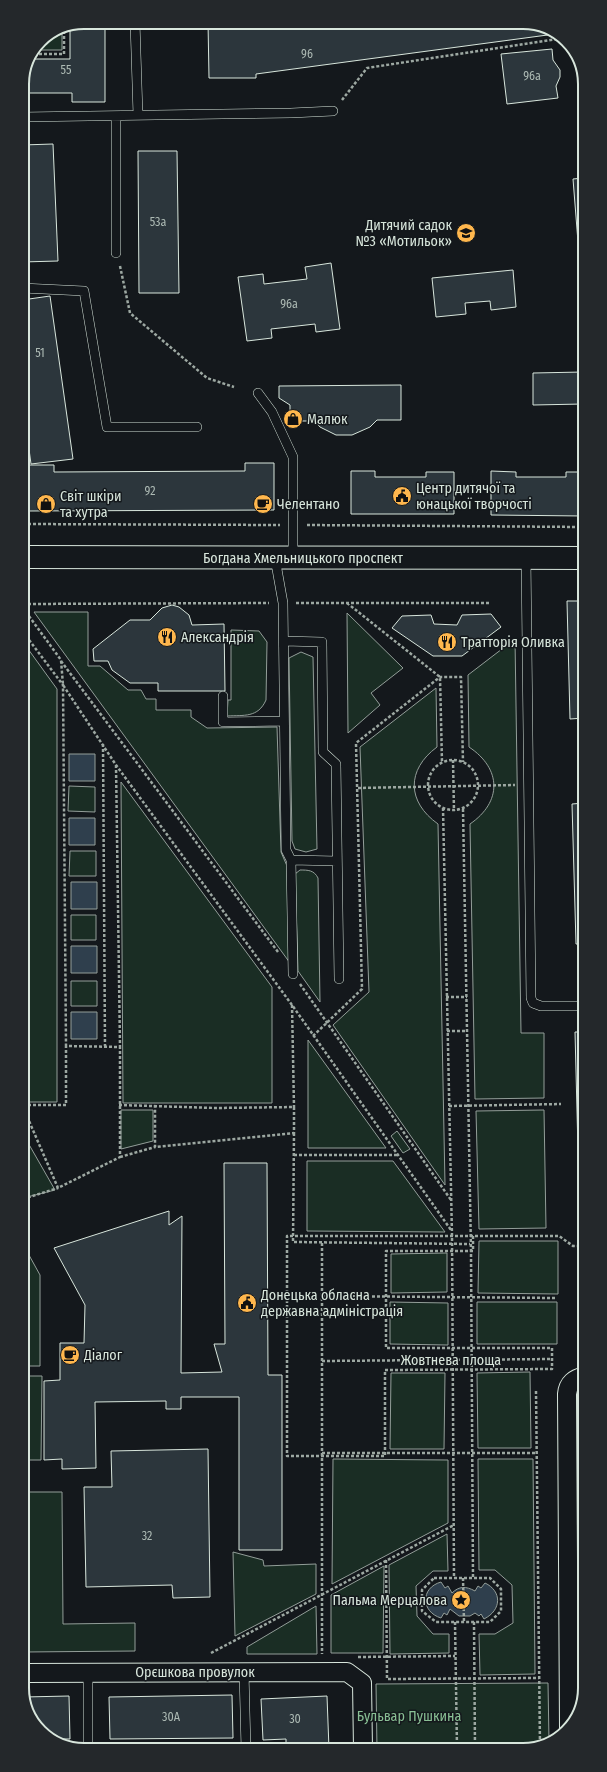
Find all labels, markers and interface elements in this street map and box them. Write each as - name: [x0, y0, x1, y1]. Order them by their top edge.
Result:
- house number: 96: [301, 47, 313, 61]
- house number: 55: [61, 63, 72, 77]
- house number: 96а: [523, 69, 541, 83]
- house number: 53а: [150, 215, 166, 229]
- place label: Дитячий садок №3 «Мотильок»: [355, 217, 452, 250]
- school or university icon: Дитячий садок №3 «Мотильок»: [455, 222, 477, 244]
- house number: 96а: [280, 297, 298, 311]
- house number: 51: [35, 346, 45, 360]
- shop icon: Малюк: [282, 408, 304, 430]
- place label: Малюк: [307, 411, 348, 428]
- place label: Центр дитячої та юнацької творчості: [416, 480, 532, 513]
- house number: 92: [145, 484, 155, 498]
- public building icon: Центр дитячої та юнацької творчості: [391, 485, 413, 507]
- place label: Світ шкіри та хутра: [60, 488, 122, 521]
- shop icon: Світ шкіри та хутра: [35, 493, 57, 515]
- cafe icon: Челентано: [252, 493, 274, 515]
- place label: Челентано: [277, 496, 340, 513]
- street label: Богдана Хмельницького проспект: [203, 550, 403, 567]
- restaurant icon: Александрія: [156, 626, 178, 648]
- place label: Александрія: [181, 629, 254, 646]
- restaurant icon: Тратторія Оливка: [436, 631, 458, 653]
- place label: Тратторія Оливка: [461, 634, 565, 651]
- place label: Донецька обласна державна адміністрація: [260, 1287, 403, 1320]
- public building icon: Донецька обласна державна адміністрація: [236, 1292, 258, 1314]
- cafe icon: Діалог: [59, 1344, 81, 1366]
- place label: Діалог: [83, 1347, 123, 1364]
- street label: Жовтнева площа: [401, 1352, 501, 1369]
- house number: 32: [142, 1529, 152, 1543]
- place icon: Пальма Мерцалова: [450, 1589, 472, 1611]
- place label: Пальма Мерцалова: [332, 1592, 447, 1609]
- street label: Орєшкова провулок: [135, 1664, 255, 1681]
- park label: Бульвар Пушкина: [357, 1708, 461, 1725]
- house number: 30А: [162, 1710, 181, 1724]
- house number: 30: [289, 1712, 301, 1726]

